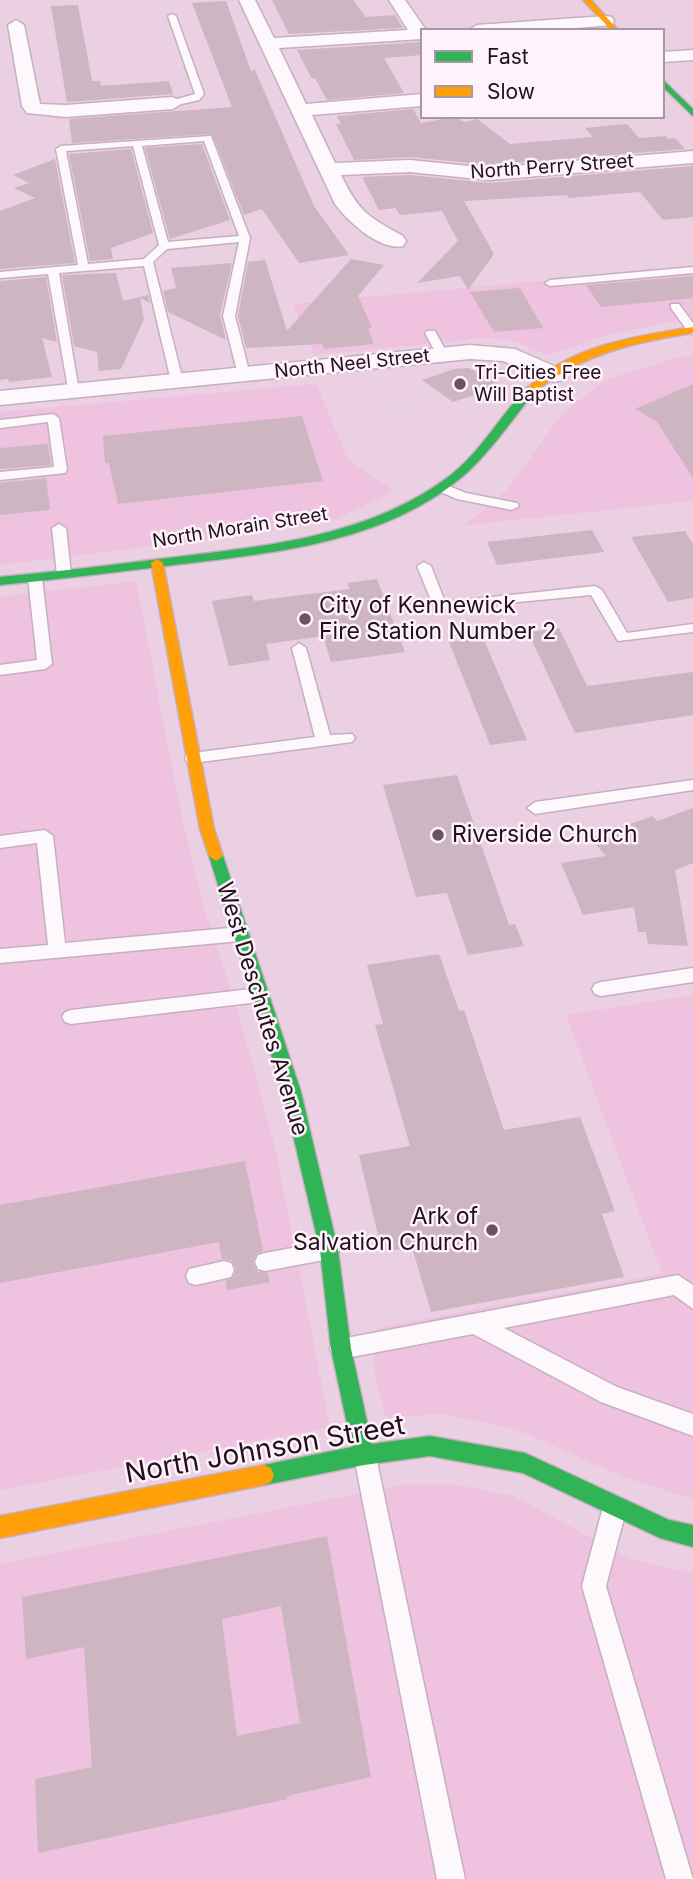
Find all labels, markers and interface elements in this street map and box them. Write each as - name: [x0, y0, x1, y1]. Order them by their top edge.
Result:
- legend: [420, 28, 665, 119]
- text: Fast: [487, 44, 529, 69]
- text: Slow: [487, 79, 535, 104]
- street label: North Perry Street: [470, 150, 634, 184]
- street label: North Neel Street: [273, 345, 431, 383]
- place label: Tri-Cities Free Will Baptist: [474, 362, 601, 406]
- marker: Tri-Cities Free Will Baptist: [452, 376, 468, 392]
- street label: North Morain Street: [151, 503, 329, 553]
- place label: City of Kennewick Fire Station Number 2: [319, 592, 556, 646]
- marker: City of Kennewick Fire Station Number 2: [297, 611, 313, 627]
- place label: Riverside Church: [452, 821, 638, 849]
- marker: Riverside Church: [430, 827, 446, 843]
- street label: West Deschutes Avenue: [210, 879, 314, 1139]
- place label: Ark of Salvation Church: [293, 1203, 478, 1257]
- marker: Ark of Salvation Church: [484, 1222, 500, 1238]
- street label: North Johnson Street: [123, 1409, 407, 1491]

